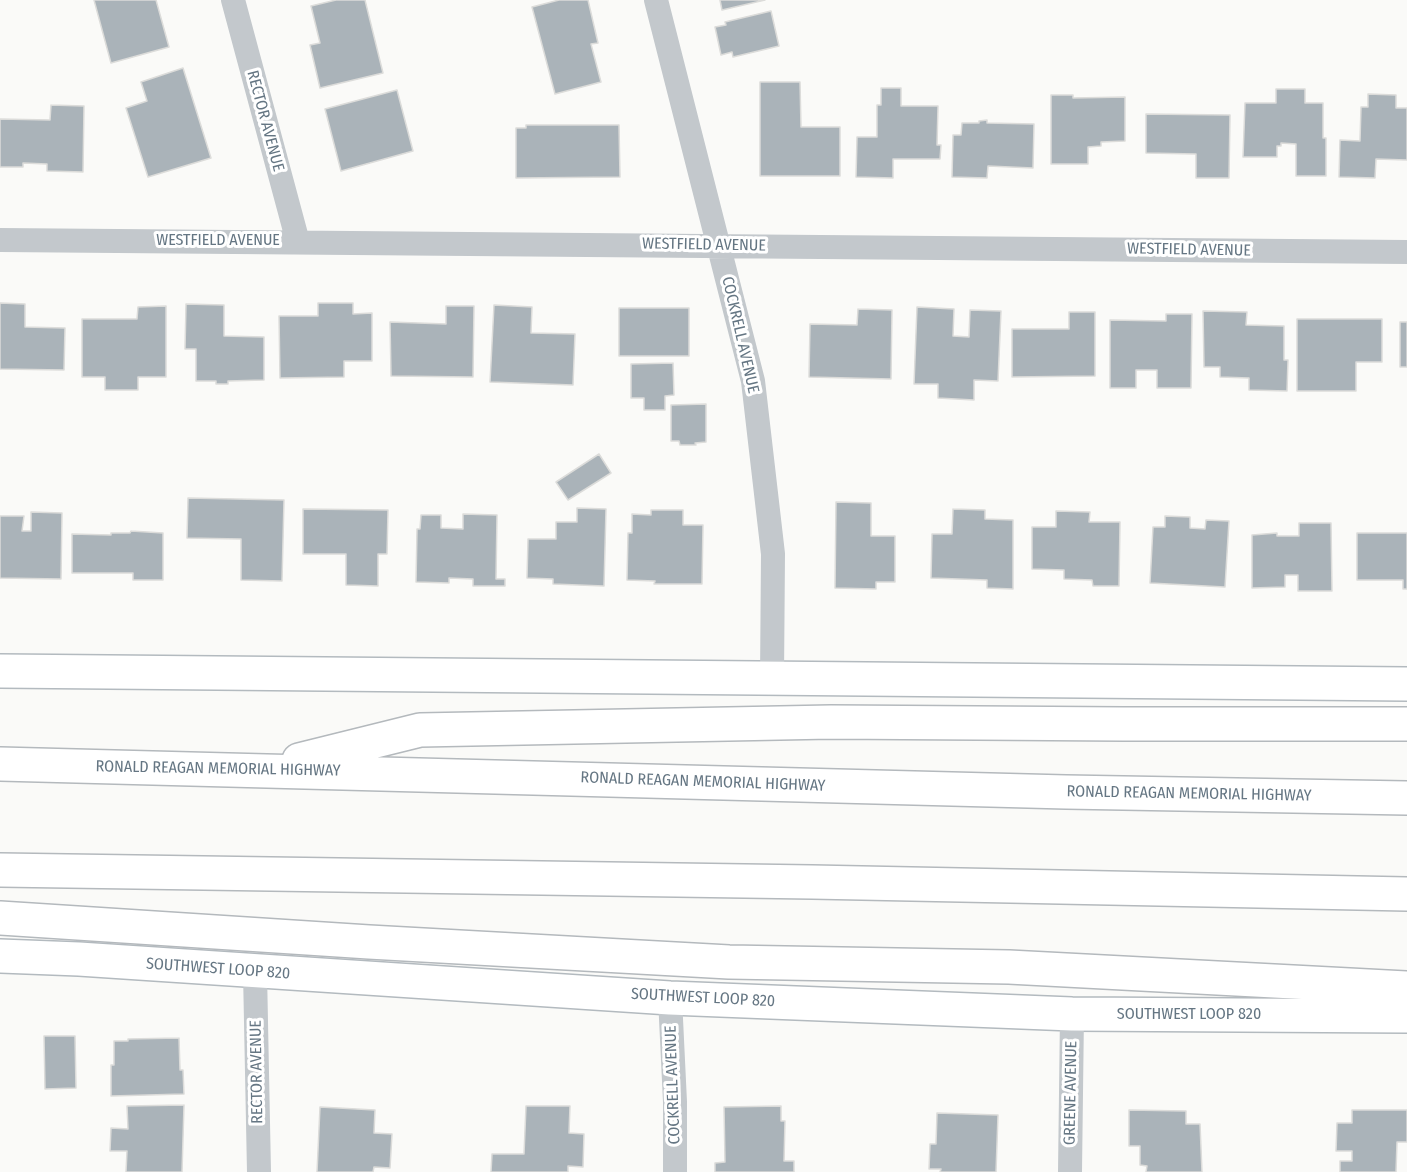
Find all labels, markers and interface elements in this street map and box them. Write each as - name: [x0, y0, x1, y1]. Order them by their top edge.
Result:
- street label: RECTOR AVENUE: [242, 68, 288, 174]
- street label: WESTFIELD AVENUE: [156, 231, 280, 251]
- street label: WESTFIELD AVENUE: [642, 234, 766, 256]
- street label: WESTFIELD AVENUE: [1127, 239, 1251, 261]
- street label: COCKRELL AVENUE: [717, 275, 763, 395]
- street label: RONALD REAGAN MEMORIAL HIGHWAY: [95, 757, 341, 781]
- street label: RONALD REAGAN MEMORIAL HIGHWAY: [580, 768, 826, 796]
- street label: RONALD REAGAN MEMORIAL HIGHWAY: [1066, 782, 1312, 806]
- street label: SOUTHWEST LOOP 820: [145, 954, 291, 984]
- street label: SOUTHWEST LOOP 820: [630, 985, 776, 1011]
- street label: SOUTHWEST LOOP 820: [1117, 1005, 1261, 1025]
- street label: RECTOR AVENUE: [246, 1020, 268, 1124]
- street label: COCKRELL AVENUE: [661, 1025, 685, 1145]
- street label: GREENE AVENUE: [1060, 1041, 1082, 1145]

